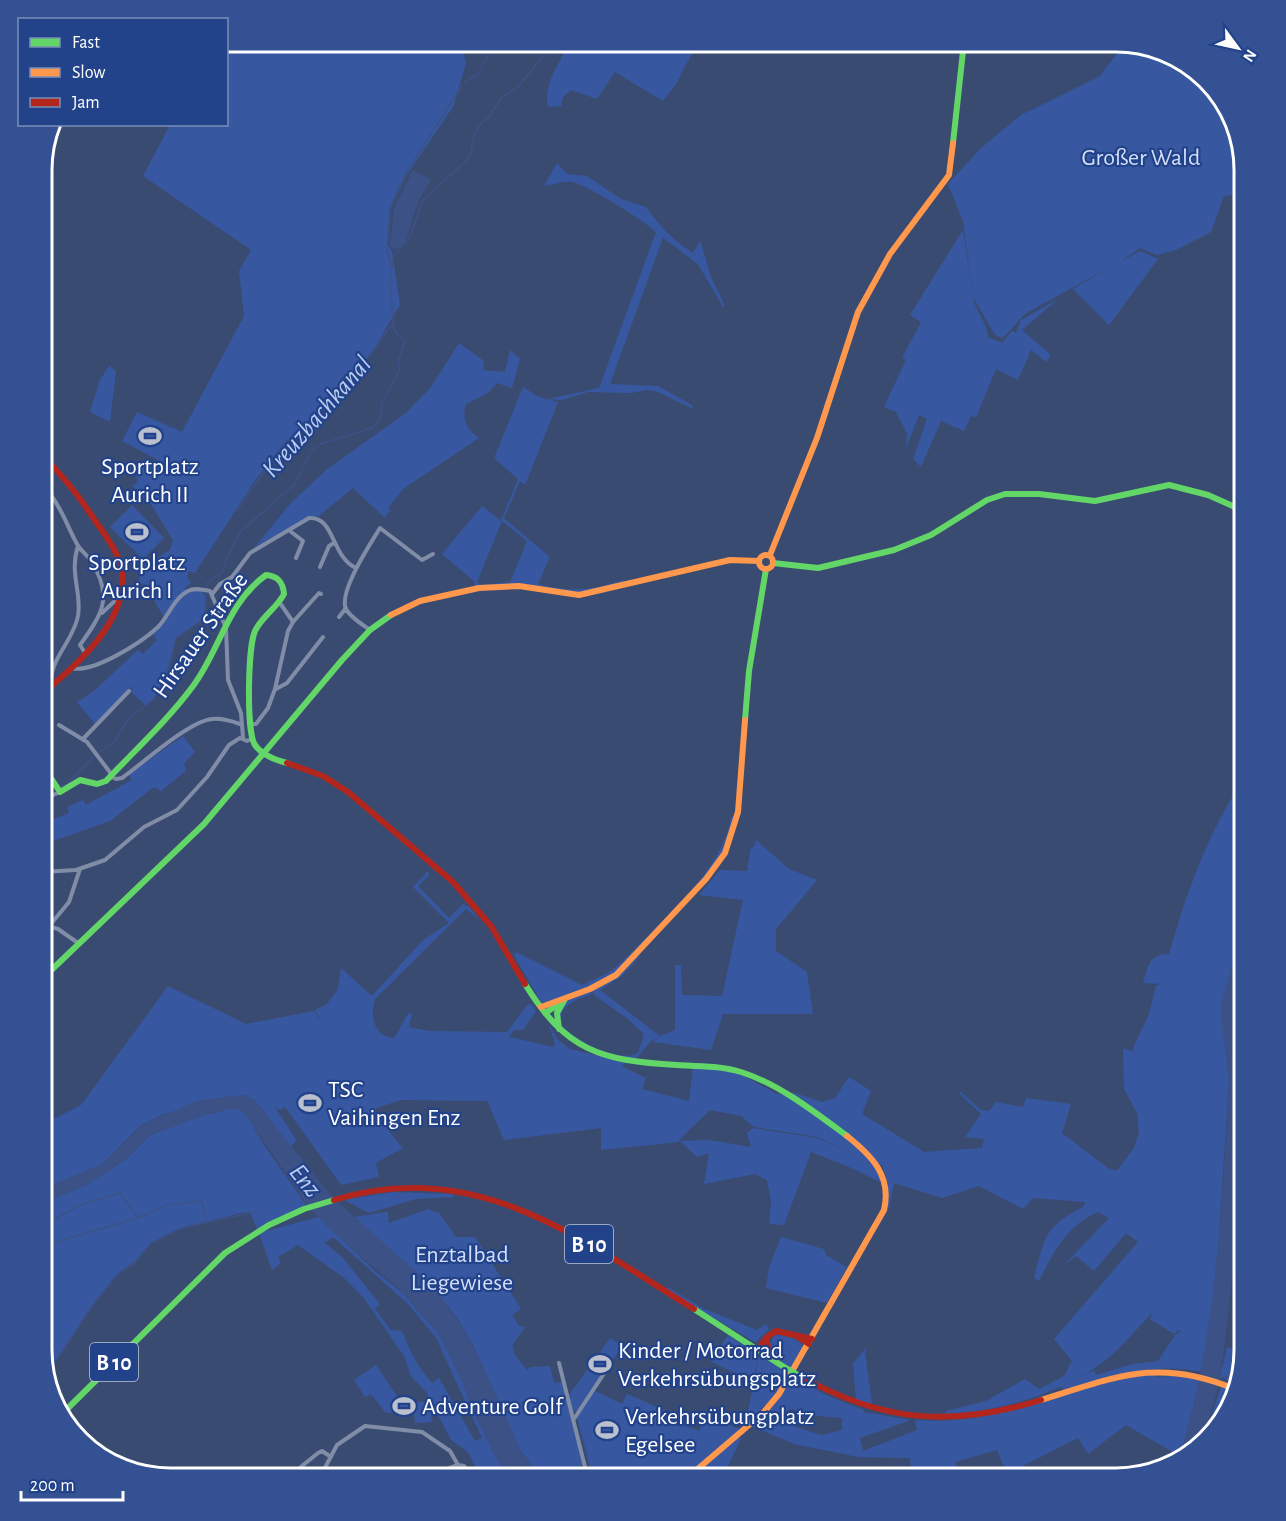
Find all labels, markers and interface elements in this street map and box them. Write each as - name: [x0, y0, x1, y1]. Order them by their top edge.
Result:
- legend: [18, 18, 228, 126]
- north arrow: [1208, 18, 1268, 78]
- text: Fast: [72, 34, 100, 52]
- text: N: [1240, 47, 1259, 65]
- text: Slow: [72, 64, 105, 82]
- text: Jam: [72, 94, 100, 112]
- park label: Großer Wald: [1082, 146, 1200, 170]
- water label: Kreuzbachkanal: [257, 351, 376, 482]
- sports icon: Sportplatz Aurich II: [137, 423, 163, 449]
- place label: Sportplatz Aurich II: [101, 455, 199, 507]
- sports icon: Sportplatz Aurich I: [124, 519, 150, 545]
- place label: Sportplatz Aurich I: [88, 551, 186, 603]
- street label: Hirsauer Straße: [149, 569, 253, 703]
- place label: TSC Vaihingen Enz: [328, 1078, 461, 1130]
- sports icon: TSC Vaihingen Enz: [297, 1090, 323, 1116]
- water label: Enz: [284, 1159, 326, 1202]
- road number: B 10: [565, 1225, 613, 1263]
- park label: Enztalbad Liegewiese: [411, 1243, 513, 1295]
- place label: Kinder / Motorrad Verkehrsübungsplatz: [618, 1339, 816, 1391]
- road number: B 10: [90, 1343, 138, 1381]
- sports icon: Kinder / Motorrad Verkehrsübungsplatz: [587, 1351, 613, 1377]
- sports icon: Adventure Golf: [391, 1393, 417, 1419]
- place label: Adventure Golf: [422, 1395, 564, 1419]
- place label: Verkehrsübungplatz Egelsee: [625, 1405, 814, 1457]
- sports icon: Verkehrsübungplatz Egelsee: [594, 1417, 620, 1443]
- scale bar: [21, 1464, 123, 1502]
- text: 200 m: [30, 1477, 75, 1495]

